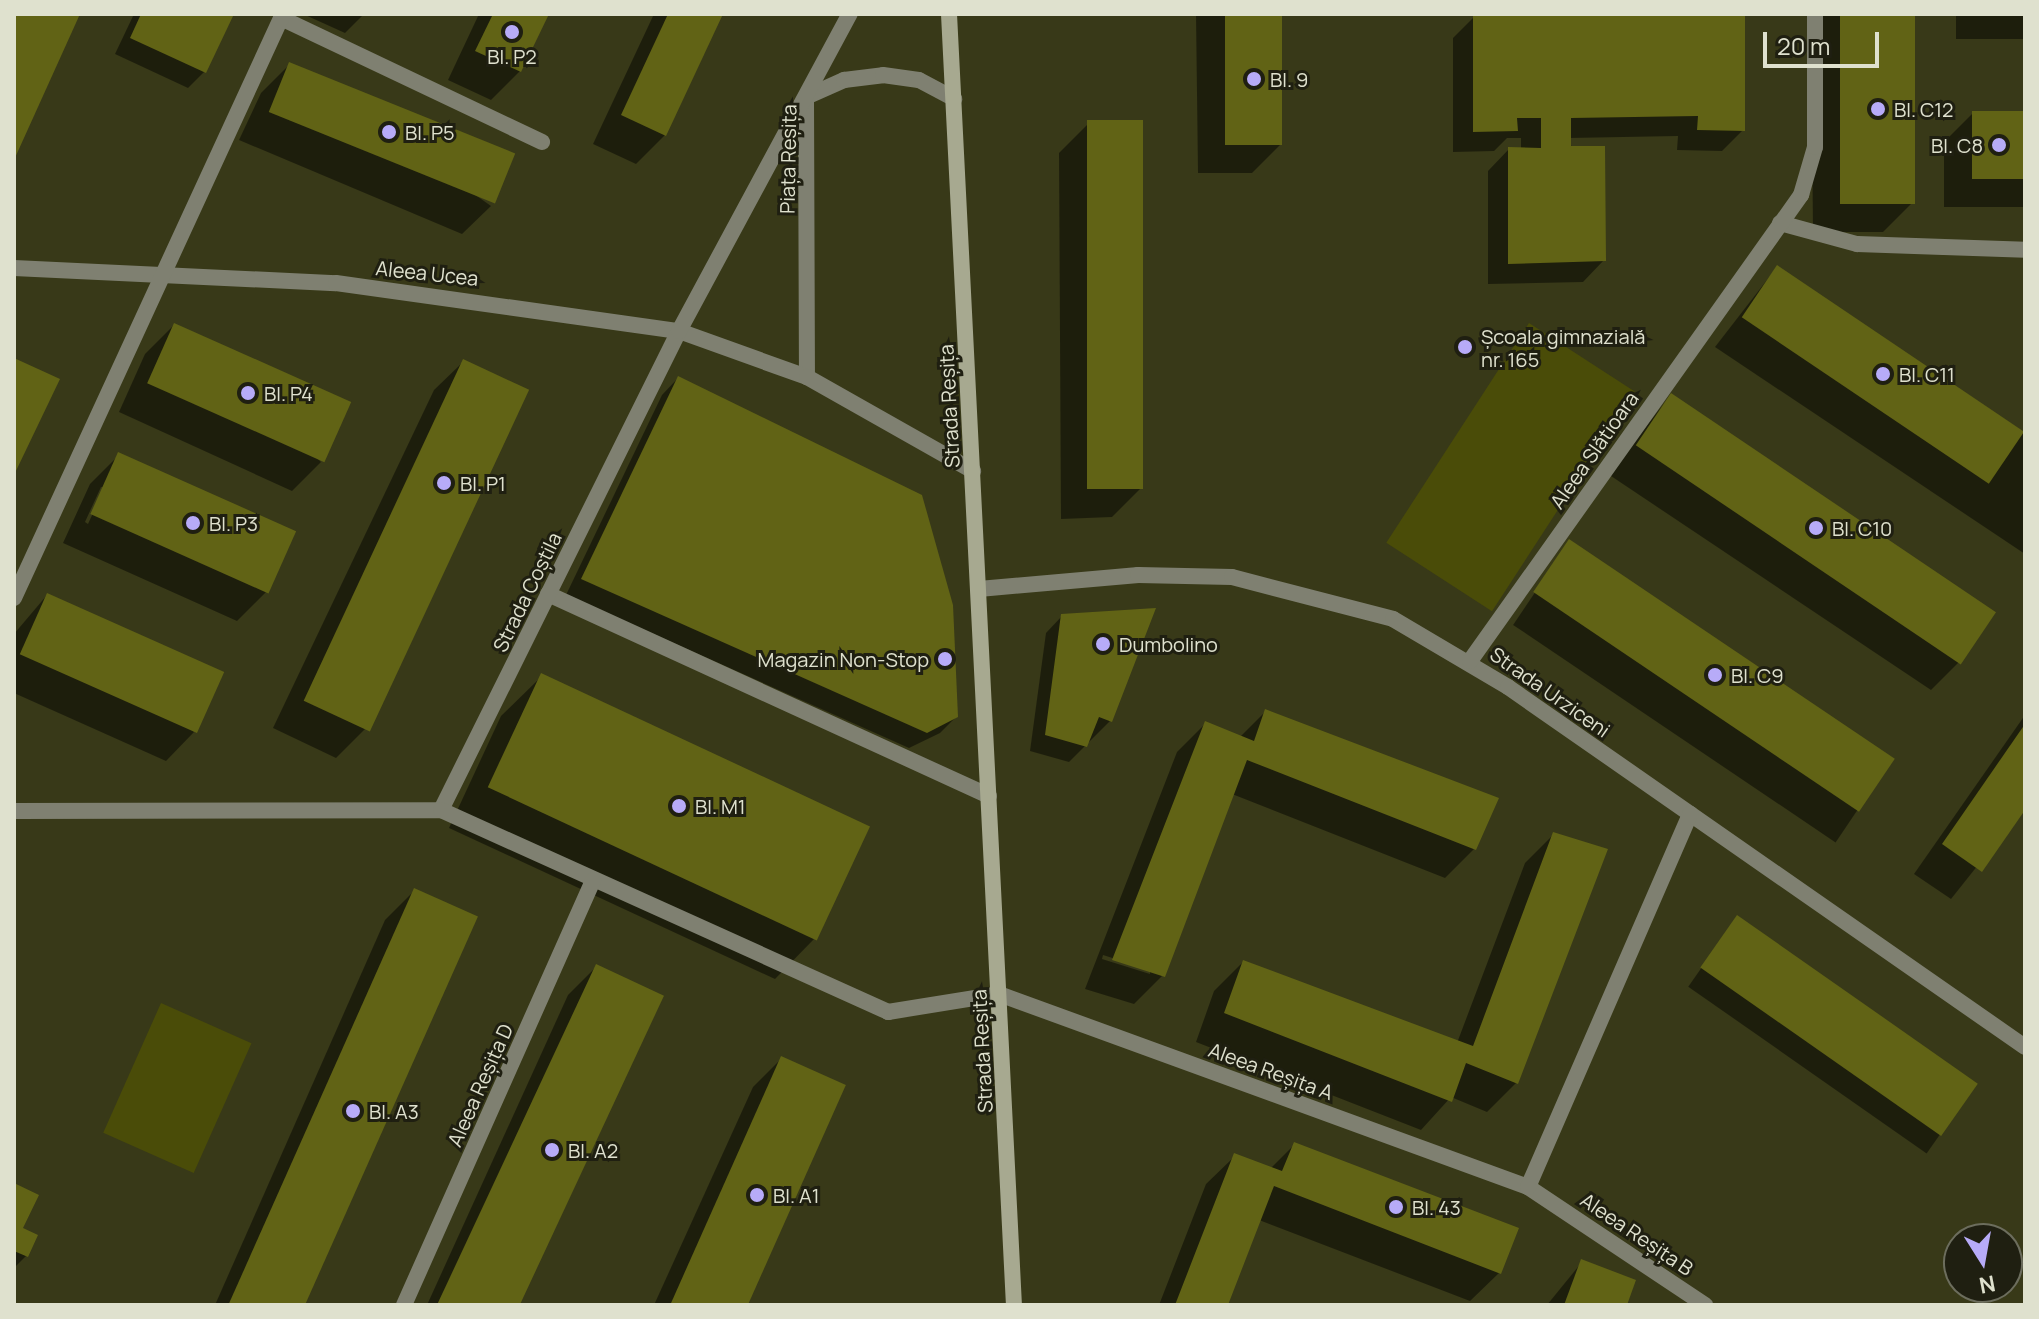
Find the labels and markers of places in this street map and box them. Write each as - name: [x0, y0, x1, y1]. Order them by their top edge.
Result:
- marker: Bl. P2: [503, 23, 521, 41]
- place label: Bl. P2: [487, 44, 537, 68]
- place label: Bl. 9: [1270, 67, 1308, 91]
- marker: Bl. 9: [1245, 70, 1263, 88]
- place label: Bl. C12: [1894, 97, 1954, 121]
- marker: Bl. C12: [1869, 100, 1887, 118]
- place label: Bl. P5: [405, 120, 455, 144]
- marker: Bl. P5: [380, 123, 398, 141]
- place label: Bl. C8: [1931, 133, 1983, 157]
- marker: Bl. C8: [1990, 136, 2008, 154]
- place label: Școala gimnazială nr. 165: [1481, 324, 1645, 371]
- marker: Școala gimnazială nr. 165: [1456, 338, 1474, 356]
- place label: Bl. C11: [1899, 362, 1955, 386]
- marker: Bl. C11: [1874, 365, 1892, 383]
- place label: Bl. P4: [264, 381, 313, 405]
- marker: Bl. P4: [239, 384, 257, 402]
- place label: Bl. P1: [460, 471, 506, 495]
- marker: Bl. P1: [435, 474, 453, 492]
- place label: Bl. P3: [209, 511, 258, 535]
- marker: Bl. P3: [184, 514, 202, 532]
- place label: Bl. C10: [1832, 516, 1892, 540]
- marker: Bl. C10: [1807, 519, 1825, 537]
- place label: Dumbolino: [1119, 632, 1218, 656]
- marker: Dumbolino: [1094, 635, 1112, 653]
- place label: Magazin Non-Stop: [758, 647, 929, 671]
- marker: Magazin Non-Stop: [936, 650, 954, 668]
- place label: Bl. C9: [1731, 663, 1784, 687]
- marker: Bl. C9: [1706, 666, 1724, 684]
- place label: Bl. M1: [695, 794, 746, 818]
- marker: Bl. M1: [670, 797, 688, 815]
- place label: Bl. A3: [369, 1099, 419, 1123]
- marker: Bl. A3: [344, 1102, 362, 1120]
- place label: Bl. A2: [568, 1138, 618, 1162]
- marker: Bl. A2: [543, 1141, 561, 1159]
- place label: Bl. A1: [773, 1183, 819, 1207]
- marker: Bl. A1: [748, 1186, 766, 1204]
- place label: Bl. 43: [1412, 1195, 1461, 1219]
- marker: Bl. 43: [1387, 1198, 1405, 1216]

